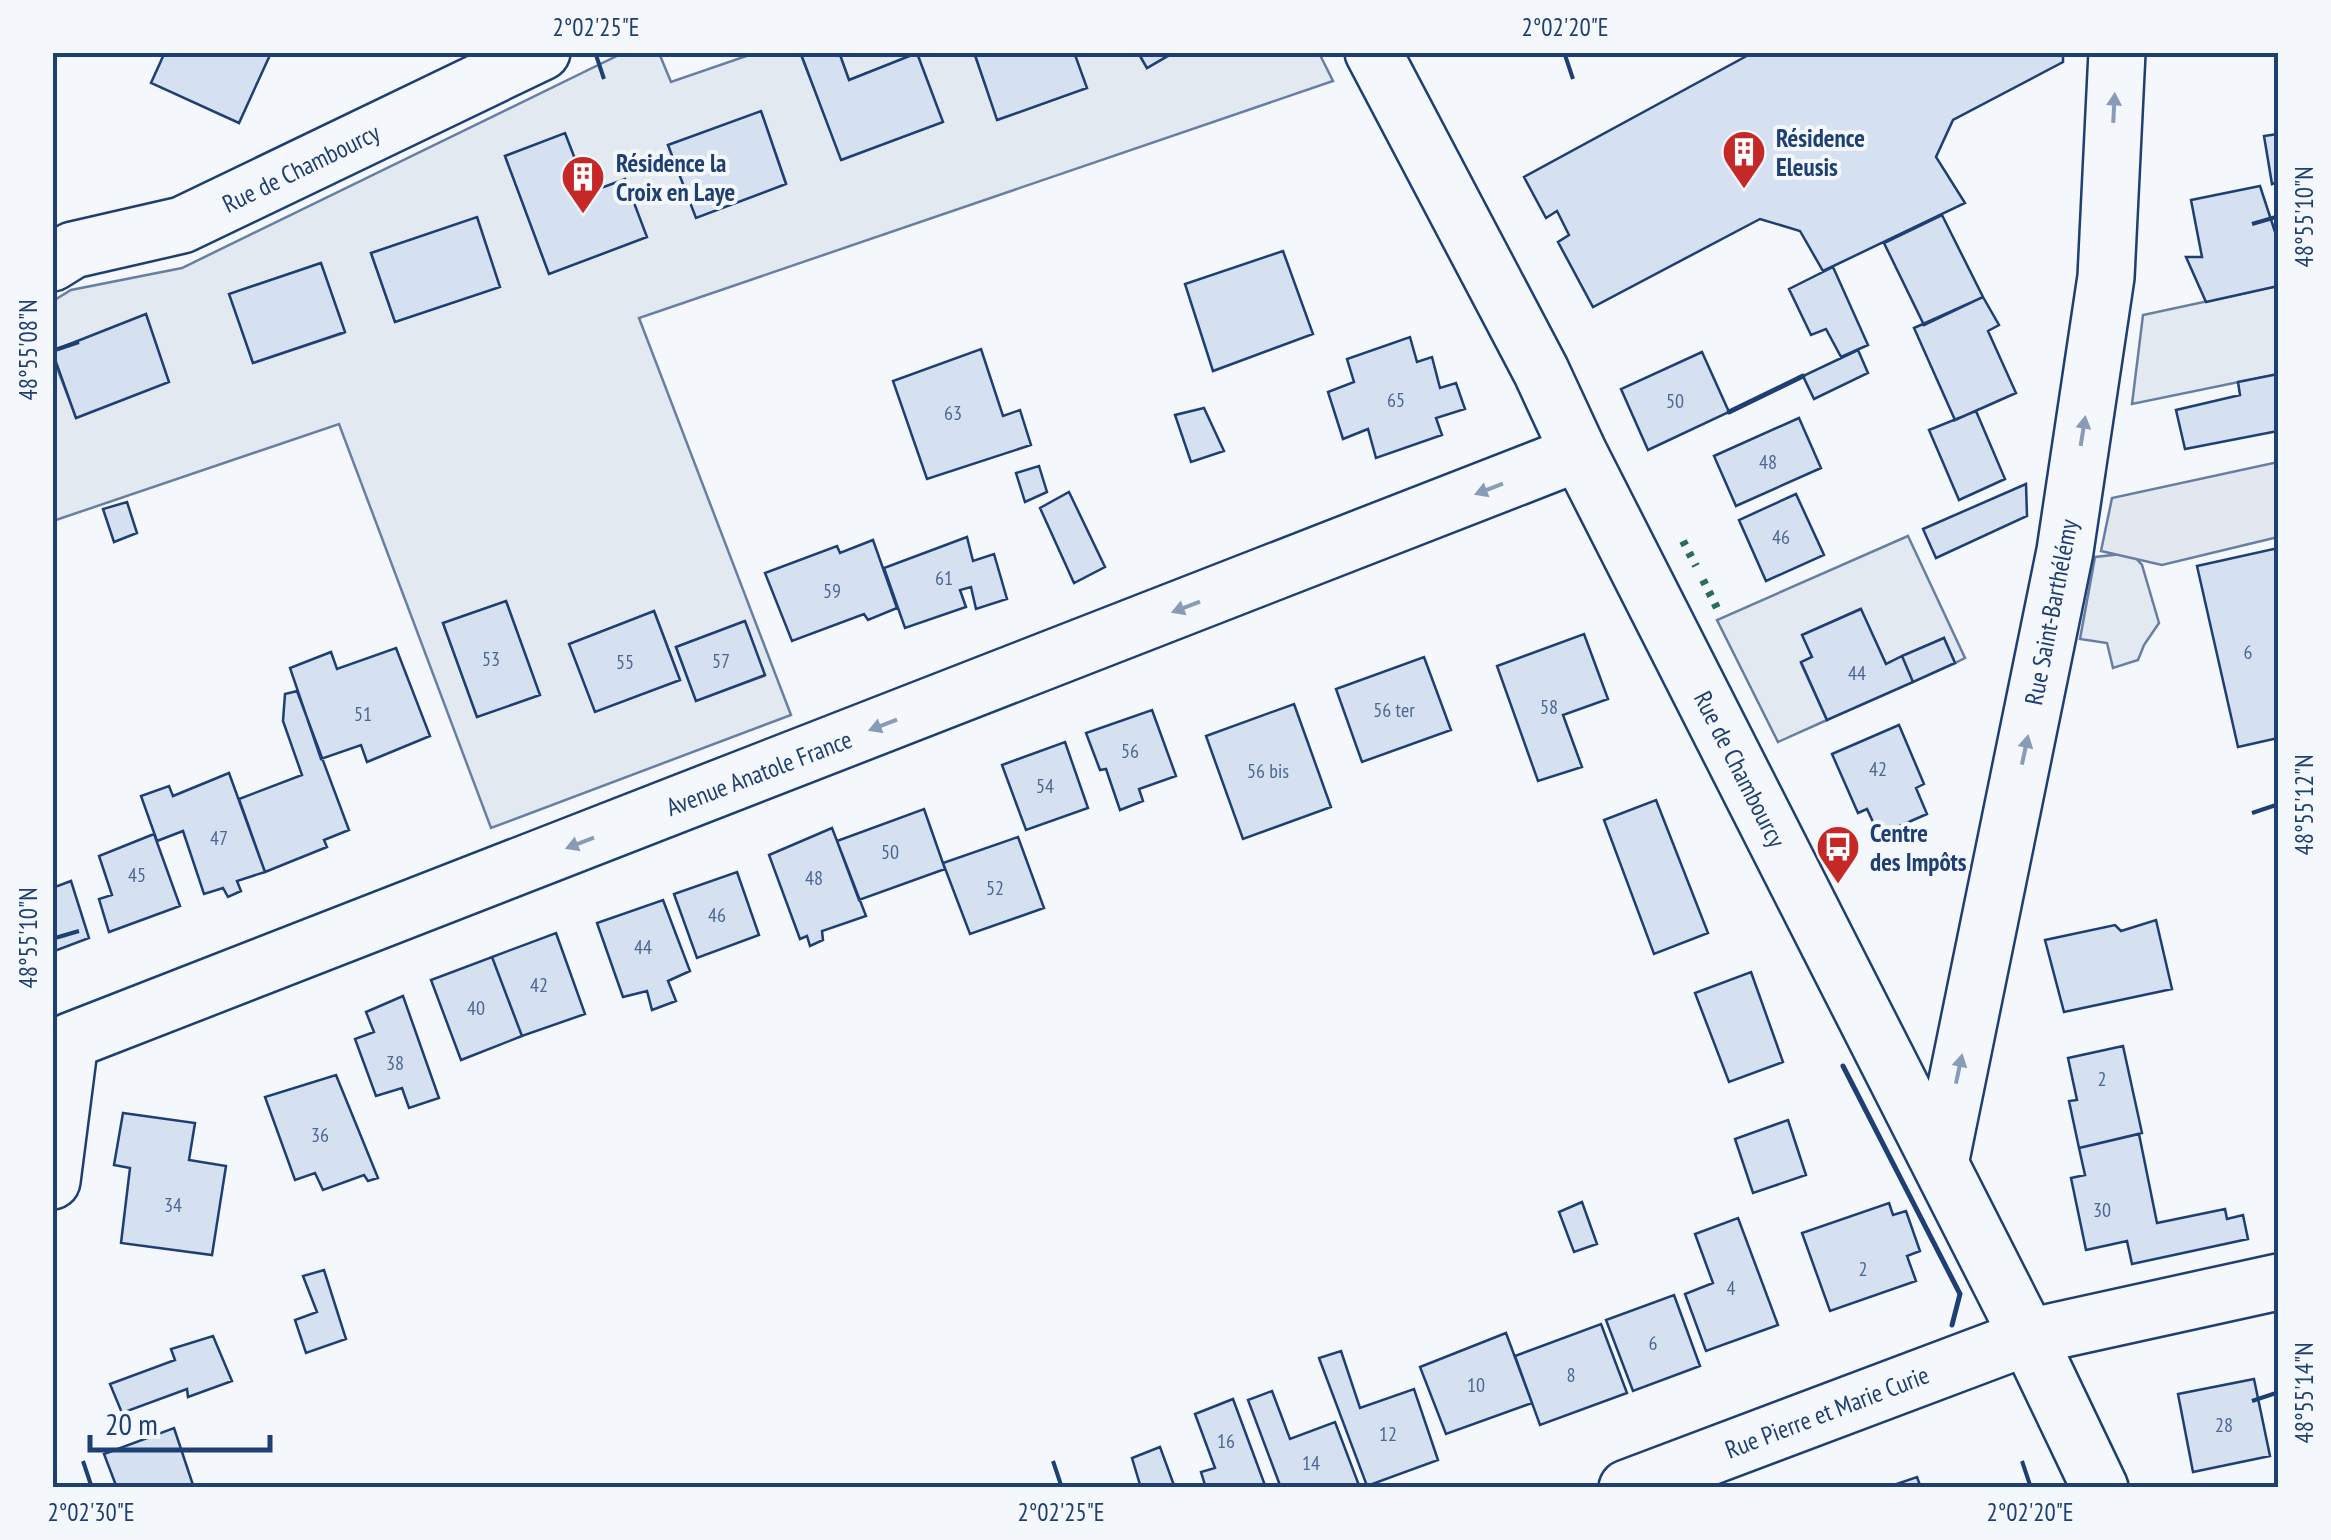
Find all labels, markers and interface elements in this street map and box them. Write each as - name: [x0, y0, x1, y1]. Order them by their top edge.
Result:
- text: 2°02'25"E: [552, 11, 640, 43]
- text: 2°02'20"E: [1521, 11, 1609, 43]
- one-way arrow: [2106, 91, 2122, 123]
- street label: Rue de Chambourcy: [217, 116, 385, 220]
- place label: Résidence Eleusis: [1776, 122, 1865, 183]
- building icon: Résidence Eleusis: [1721, 129, 1767, 190]
- place label: Résidence la Croix en Laye: [616, 147, 735, 208]
- building icon: Résidence la Croix en Laye: [560, 154, 606, 215]
- text: 48°55'10"N: [2288, 166, 2320, 268]
- text: 48°55'08"N: [12, 299, 44, 401]
- house number: 65: [1387, 387, 1405, 413]
- house number: 50: [1666, 388, 1684, 414]
- house number: 63: [944, 400, 962, 426]
- one-way arrow: [2076, 415, 2091, 446]
- house number: 48: [1759, 449, 1777, 475]
- one-way arrow: [1473, 481, 1503, 497]
- street label: Rue Saint-Barthélémy: [2017, 516, 2085, 708]
- house number: 46: [1772, 524, 1790, 550]
- house number: 61: [935, 565, 953, 591]
- house number: 59: [823, 578, 841, 604]
- one-way arrow: [1170, 599, 1200, 615]
- house number: 6: [2244, 639, 2253, 665]
- house number: 53: [482, 646, 500, 672]
- house number: 57: [712, 648, 730, 674]
- house number: 55: [616, 649, 634, 675]
- house number: 44: [1848, 660, 1866, 686]
- street label: Rue de Chambourcy: [1687, 686, 1793, 853]
- house number: 58: [1540, 694, 1558, 720]
- house number: 56 ter: [1373, 697, 1415, 723]
- house number: 51: [354, 701, 372, 727]
- one-way arrow: [868, 717, 898, 733]
- street label: Avenue Anatole France: [662, 723, 856, 823]
- one-way arrow: [2017, 735, 2033, 766]
- house number: 56: [1121, 738, 1139, 764]
- text: 48°55'12"N: [2288, 754, 2320, 856]
- house number: 42: [1869, 756, 1887, 782]
- house number: 56 bis: [1247, 758, 1289, 784]
- house number: 54: [1036, 773, 1054, 799]
- place label: Centre des Impôts: [1870, 817, 1967, 878]
- bus stop icon: Centre des Impôts: [1815, 824, 1861, 885]
- house number: 47: [210, 825, 228, 851]
- one-way arrow: [565, 835, 595, 851]
- house number: 50: [881, 839, 899, 865]
- house number: 45: [128, 862, 146, 888]
- house number: 48: [805, 865, 823, 891]
- house number: 52: [986, 875, 1004, 901]
- text: 48°55'10"N: [12, 887, 44, 989]
- house number: 46: [708, 902, 726, 928]
- house number: 44: [634, 934, 652, 960]
- house number: 42: [530, 972, 548, 998]
- house number: 40: [467, 995, 485, 1021]
- house number: 38: [386, 1050, 404, 1076]
- one-way arrow: [1952, 1053, 1968, 1084]
- house number: 2: [2098, 1066, 2107, 1092]
- house number: 36: [311, 1122, 329, 1148]
- house number: 34: [164, 1192, 182, 1218]
- house number: 30: [2093, 1197, 2111, 1223]
- house number: 2: [1859, 1256, 1868, 1282]
- house number: 4: [1727, 1275, 1736, 1301]
- house number: 6: [1649, 1330, 1658, 1356]
- text: 48°55'14"N: [2288, 1342, 2320, 1444]
- street label: Rue Pierre et Marie Curie: [1721, 1358, 1933, 1466]
- house number: 8: [1567, 1362, 1576, 1388]
- house number: 10: [1467, 1372, 1485, 1398]
- scale bar: [90, 1390, 270, 1452]
- text: 20 m: [105, 1404, 158, 1443]
- house number: 28: [2215, 1412, 2233, 1438]
- house number: 12: [1379, 1421, 1397, 1447]
- house number: 16: [1217, 1428, 1235, 1454]
- house number: 14: [1302, 1450, 1320, 1476]
- text: 2°02'30"E: [47, 1496, 135, 1528]
- text: 2°02'25"E: [1017, 1496, 1105, 1528]
- text: 2°02'20"E: [1986, 1496, 2074, 1528]

